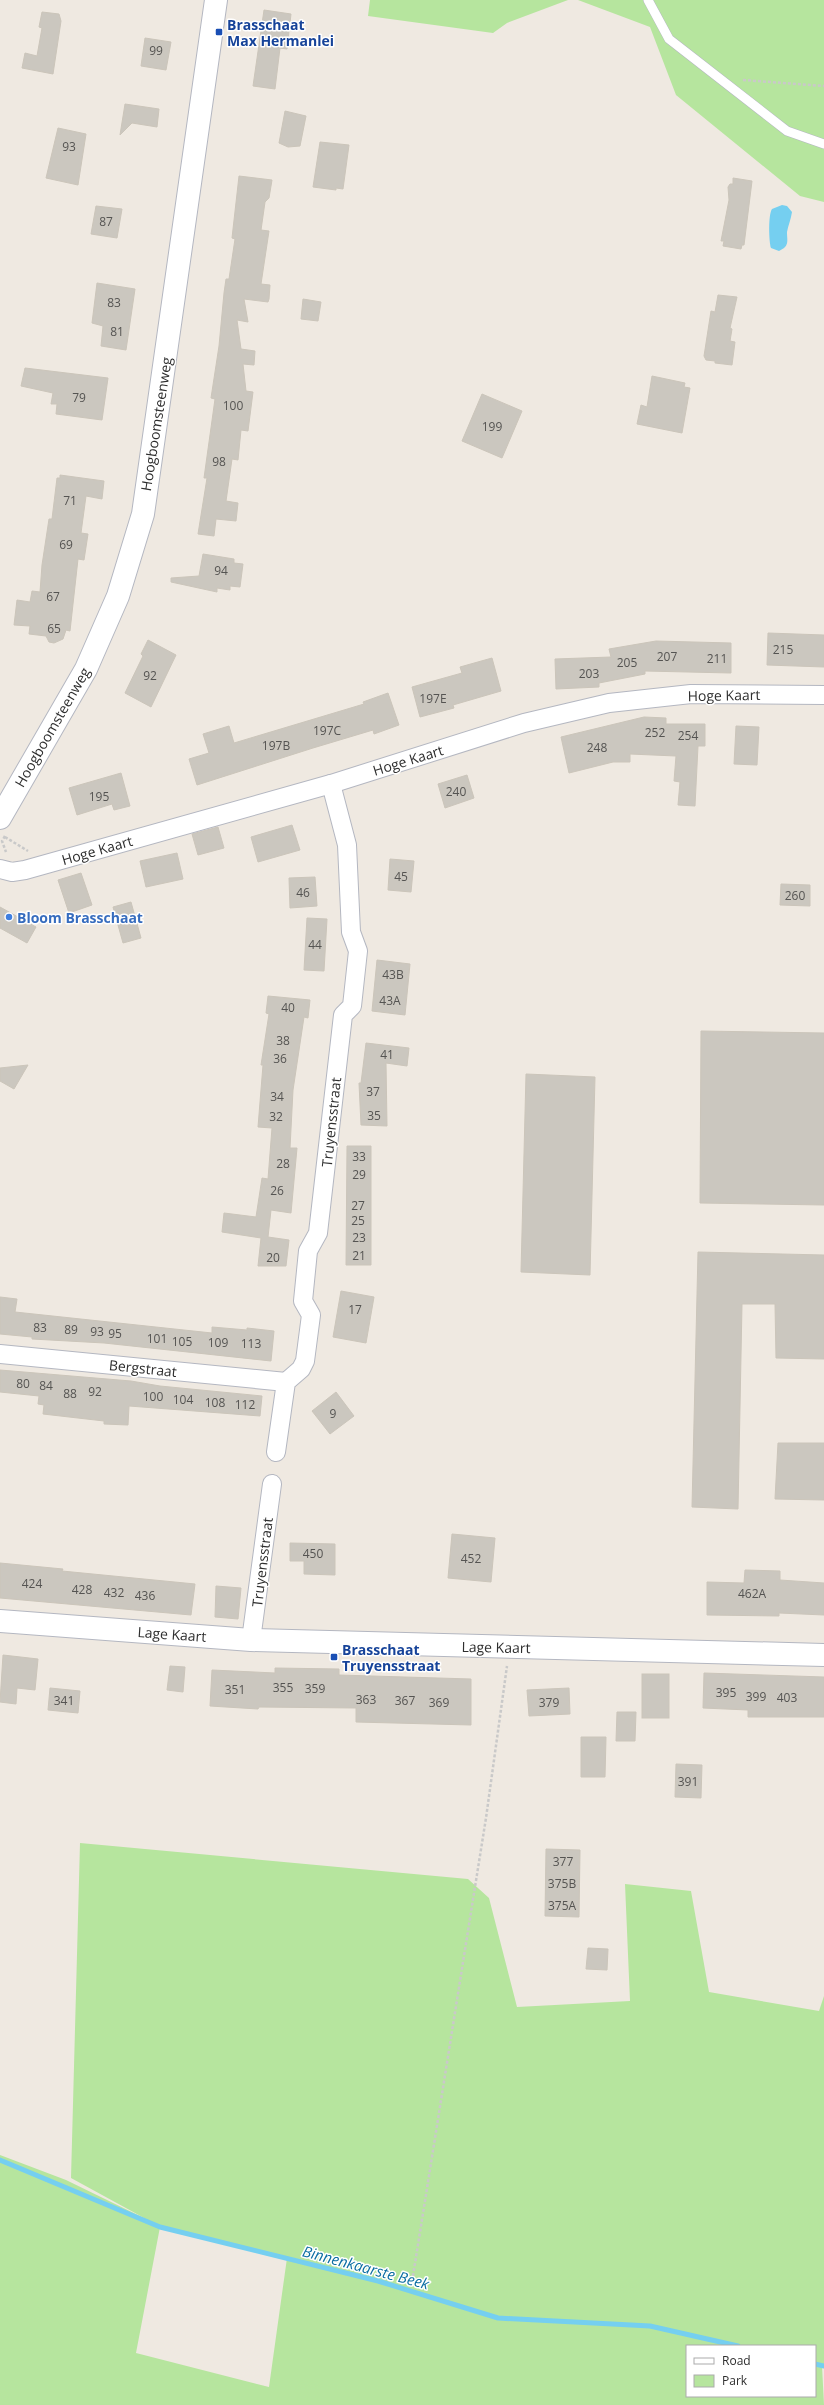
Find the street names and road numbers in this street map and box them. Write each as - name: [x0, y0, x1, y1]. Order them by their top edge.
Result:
- street label: Hoogboomsteenweg: [136, 355, 176, 492]
- street label: Hoogboomsteenweg: [10, 663, 94, 790]
- street label: Hoge Kaart: [687, 685, 761, 705]
- street label: Hoge Kaart: [370, 740, 446, 780]
- street label: Hoge Kaart: [59, 831, 135, 869]
- street label: Truyensstraat: [317, 1076, 345, 1168]
- street label: Bergstraat: [108, 1355, 178, 1381]
- street label: Truyensstraat: [247, 1516, 277, 1608]
- street label: Lage Kaart: [137, 1622, 207, 1646]
- street label: Lage Kaart: [461, 1637, 531, 1657]

